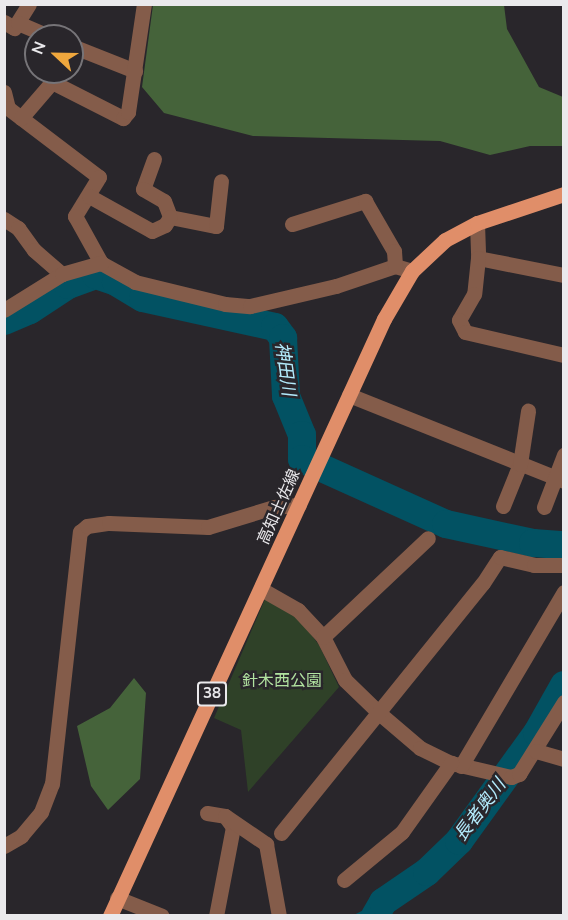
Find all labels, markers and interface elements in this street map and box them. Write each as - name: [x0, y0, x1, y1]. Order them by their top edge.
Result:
- north arrow: [24, 24, 84, 84]
- text: N: [27, 38, 52, 58]
- water label: 神田川: [271, 341, 299, 397]
- street label: 高知土佐線: [254, 467, 304, 547]
- park label: 針木西公園: [242, 671, 322, 691]
- road number: 38: [197, 682, 227, 706]
- water label: 長者奥川: [450, 775, 510, 845]

